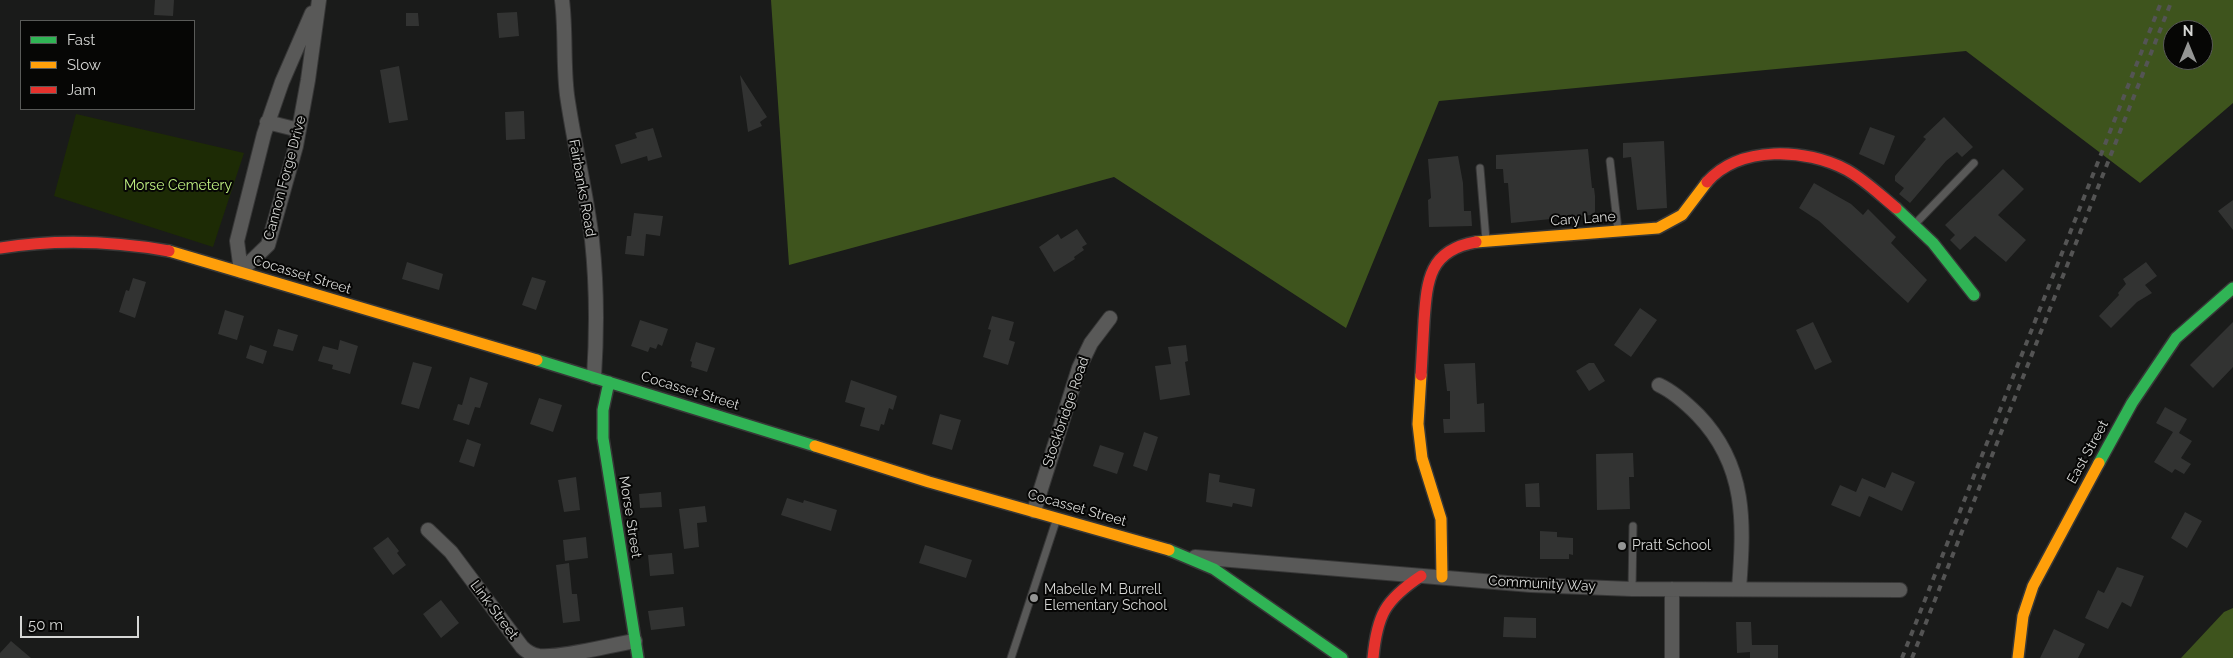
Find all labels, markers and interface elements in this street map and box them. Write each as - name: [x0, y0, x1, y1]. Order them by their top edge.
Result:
- legend: [20, 20, 195, 110]
- north arrow: [2163, 20, 2213, 70]
- text: N: [2183, 23, 2193, 39]
- text: Fast: [67, 31, 95, 49]
- text: Slow: [67, 56, 101, 74]
- text: Jam: [67, 81, 96, 99]
- street label: Cannon Forge Drive: [260, 114, 310, 242]
- street label: Fairbanks Road: [565, 138, 599, 238]
- park label: Morse Cemetery: [124, 178, 232, 194]
- street label: Cary Lane: [1550, 208, 1616, 230]
- street label: Cocasset Street: [251, 252, 353, 298]
- street label: Stockbridge Road: [1039, 355, 1093, 469]
- street label: Cocasset Street: [639, 368, 741, 414]
- street label: East Street: [2064, 417, 2112, 487]
- street label: Morse Street: [615, 475, 645, 559]
- street label: Cocasset Street: [1026, 486, 1128, 530]
- place label: Pratt School: [1632, 538, 1711, 554]
- marker: Pratt School: [1616, 540, 1628, 552]
- street label: Community Way: [1488, 573, 1596, 595]
- street label: Link Street: [466, 577, 522, 643]
- place label: Mabelle M. Burrell Elementary School: [1044, 582, 1167, 614]
- marker: Mabelle M. Burrell Elementary School: [1028, 592, 1040, 604]
- scale bar: [22, 606, 141, 638]
- text: 50 m: [28, 616, 63, 634]

